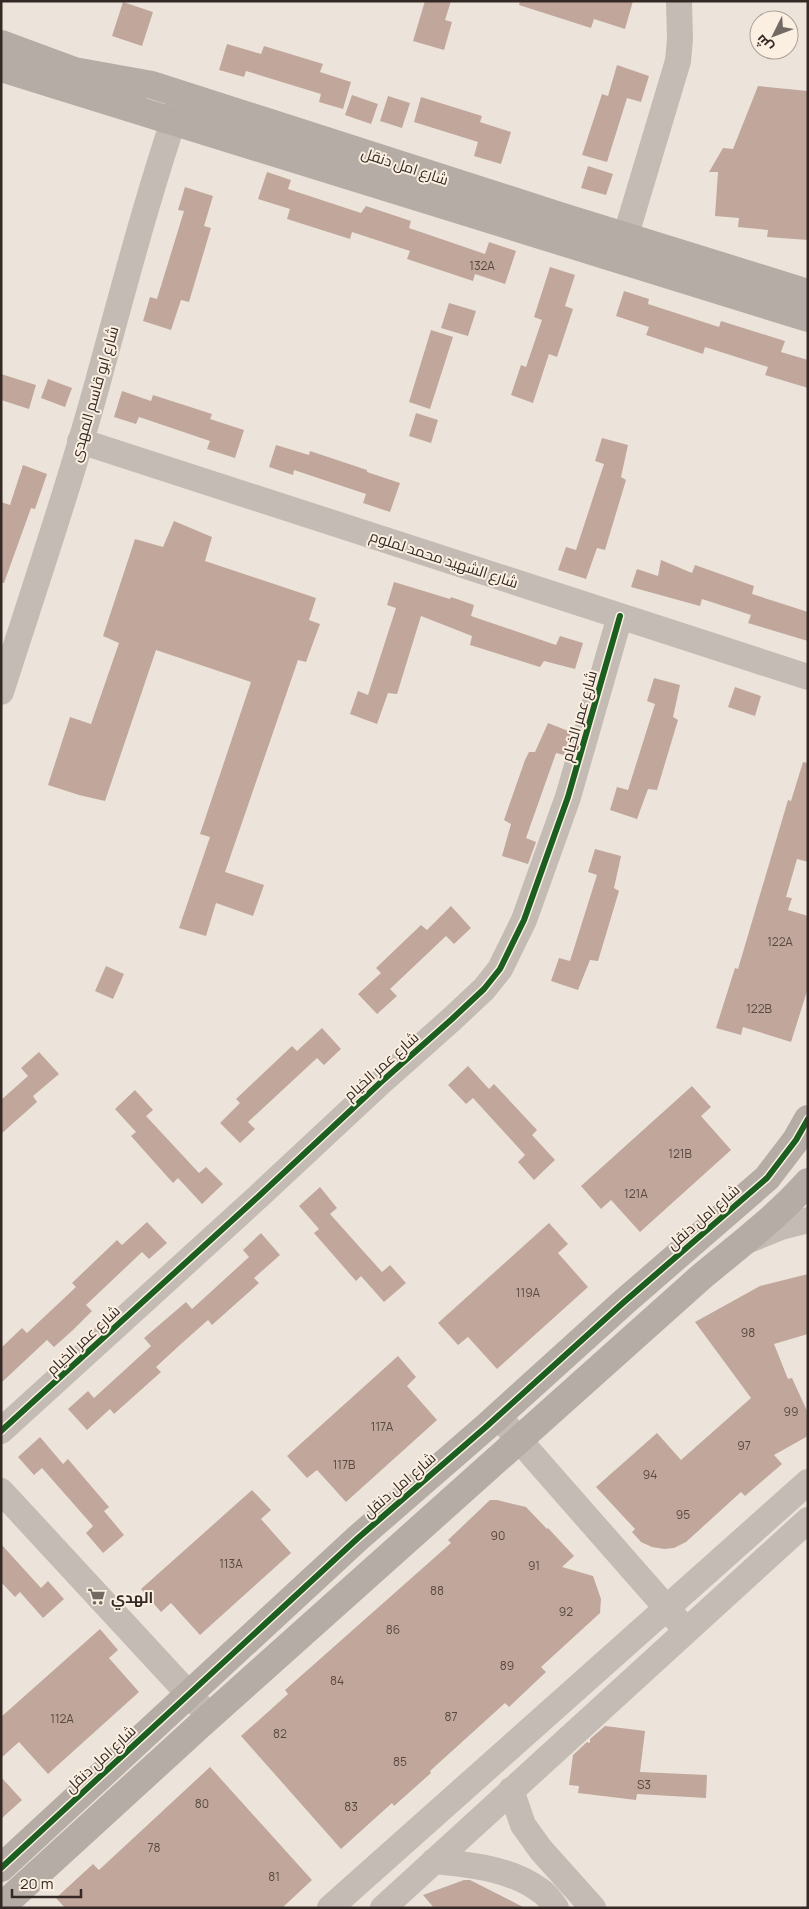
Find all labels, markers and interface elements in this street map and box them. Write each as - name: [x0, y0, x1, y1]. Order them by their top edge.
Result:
- north arrow: [749, 10, 799, 60]
- text: ش: [751, 31, 777, 57]
- street label: شارع امل دنقل: [358, 142, 451, 191]
- house number: 132A: [469, 257, 495, 274]
- street label: شارع ابو قاسم المهدى: [65, 324, 124, 465]
- street label: شارع الشهيد محمد لملوم: [367, 525, 521, 594]
- street label: شارع عمر الخيام: [556, 668, 603, 764]
- house number: 122A: [767, 933, 793, 950]
- house number: 122B: [746, 1000, 772, 1017]
- street label: شارع عمر الخيام: [339, 1027, 424, 1106]
- house number: 121B: [668, 1145, 692, 1162]
- street label: شارع امل دنقل: [662, 1179, 745, 1255]
- house number: 121A: [624, 1185, 648, 1202]
- house number: 119A: [516, 1284, 541, 1301]
- street label: شارع عمر الخيام: [41, 1300, 125, 1380]
- house number: 98: [741, 1324, 755, 1341]
- house number: 99: [784, 1403, 798, 1420]
- house number: 117A: [371, 1418, 394, 1435]
- house number: 97: [737, 1437, 751, 1454]
- street label: شارع امل دنقل: [358, 1447, 441, 1523]
- house number: 117B: [333, 1456, 355, 1473]
- house number: 94: [643, 1466, 657, 1483]
- house number: 95: [676, 1506, 690, 1523]
- house number: 90: [491, 1527, 505, 1544]
- house number: 113A: [219, 1555, 243, 1572]
- house number: 91: [528, 1557, 540, 1574]
- house number: 88: [430, 1582, 444, 1599]
- supermarket icon: الهدي: [87, 1587, 107, 1607]
- place label: الهدي: [111, 1587, 153, 1610]
- house number: 92: [559, 1603, 573, 1620]
- house number: 86: [386, 1621, 400, 1638]
- house number: 89: [500, 1657, 514, 1674]
- house number: 84: [330, 1672, 344, 1689]
- house number: 87: [445, 1708, 458, 1725]
- house number: 112A: [50, 1710, 74, 1727]
- street label: شارع امل دنقل: [60, 1720, 141, 1798]
- house number: 82: [273, 1725, 287, 1742]
- house number: 85: [393, 1753, 407, 1770]
- house number: S3: [637, 1776, 651, 1793]
- house number: 80: [195, 1795, 209, 1812]
- house number: 83: [344, 1798, 358, 1815]
- house number: 78: [148, 1839, 161, 1856]
- scale bar: [12, 1866, 81, 1898]
- house number: 81: [268, 1868, 280, 1885]
- text: 20 m: [20, 1873, 53, 1894]

